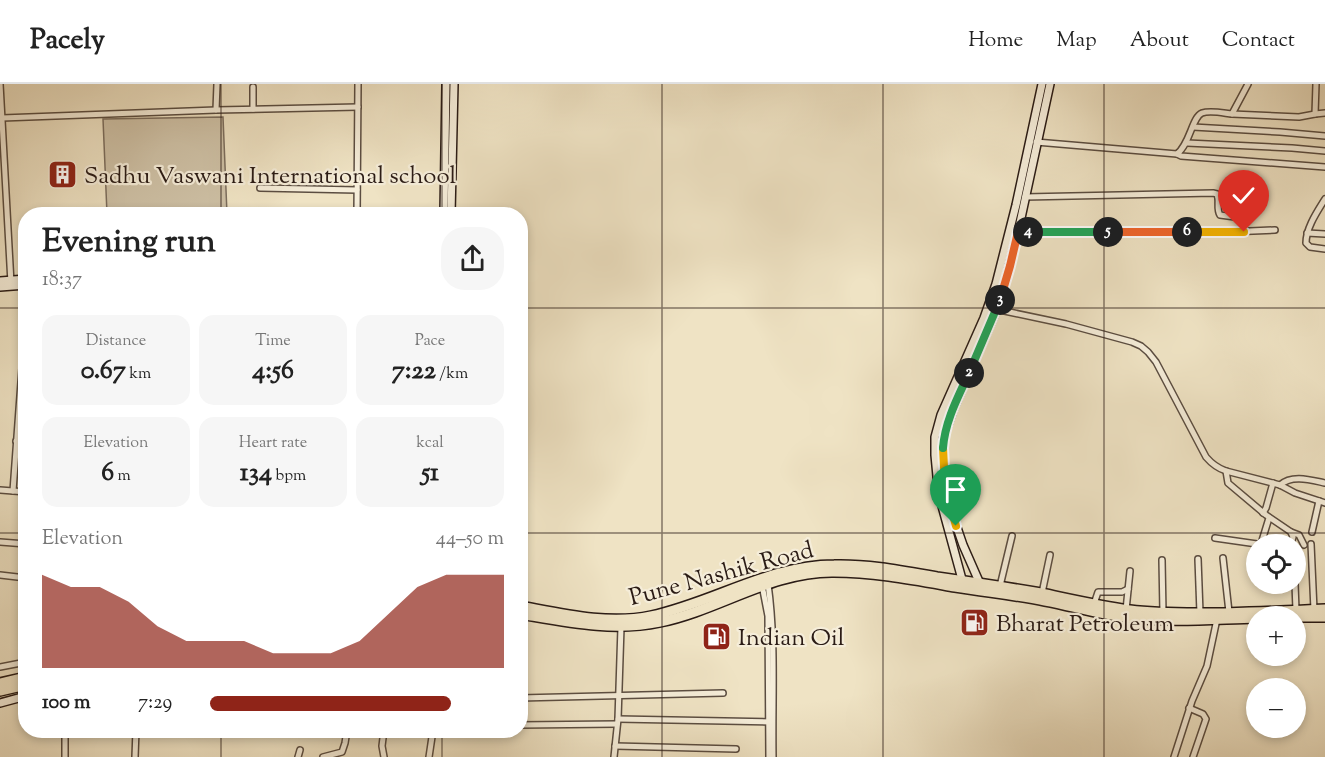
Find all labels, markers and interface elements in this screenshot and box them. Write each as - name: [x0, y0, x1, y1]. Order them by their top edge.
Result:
- text: Pacely: [30, 21, 105, 61]
- text: Home: [968, 26, 1023, 56]
- text: Map: [1056, 26, 1097, 56]
- text: About: [1130, 26, 1189, 56]
- text: Contact: [1222, 26, 1295, 56]
- building icon: Sadhu Vaswani International school: [47, 159, 79, 191]
- place label: Sadhu Vaswani International school: [84, 160, 456, 194]
- pin: [1218, 170, 1269, 232]
- icon: check: [1227, 179, 1260, 212]
- pin: 4: [1013, 217, 1043, 247]
- pin: 5: [1093, 217, 1123, 247]
- pin: 6: [1172, 217, 1202, 247]
- text: Evening run: [42, 219, 216, 267]
- text: 4: [1024, 220, 1032, 243]
- text: 5: [1105, 220, 1111, 243]
- text: 6: [1183, 220, 1191, 243]
- button: share: [441, 227, 504, 290]
- text: 18:37: [42, 266, 82, 295]
- pin: 3: [985, 285, 1015, 315]
- text: 3: [997, 288, 1003, 311]
- text: Distance: [86, 330, 146, 353]
- text: Time: [255, 330, 291, 353]
- text: Pace: [415, 330, 445, 353]
- text: 0.67: [81, 353, 126, 390]
- text: 4:56: [252, 353, 294, 390]
- text: 7:22: [392, 353, 436, 390]
- pin: 2: [954, 358, 984, 388]
- text: 2: [965, 361, 973, 384]
- text: km: [126, 363, 151, 386]
- text: /km: [436, 363, 468, 386]
- text: Elevation: [84, 432, 148, 455]
- text: Heart rate: [239, 432, 307, 455]
- text: kcal: [416, 432, 444, 455]
- text: 6: [101, 455, 114, 492]
- text: 134: [240, 455, 272, 492]
- text: 51: [421, 455, 439, 492]
- pin: [930, 464, 981, 526]
- text: m: [114, 465, 131, 488]
- text: bpm: [272, 465, 306, 488]
- icon: arrive: [939, 473, 972, 506]
- text: Elevation: [42, 525, 123, 554]
- text: 44–50 m: [436, 525, 504, 554]
- street label: Pune Nashik Road: [625, 534, 818, 616]
- map controls: [1246, 534, 1306, 738]
- button: locate: [1246, 534, 1306, 594]
- button: +: [1246, 606, 1306, 666]
- fuel station icon: Bharat Petroleum: [959, 607, 991, 639]
- place label: Bharat Petroleum: [996, 608, 1174, 642]
- fuel station icon: Indian Oil: [701, 621, 733, 653]
- place label: Indian Oil: [738, 622, 845, 656]
- button: −: [1246, 678, 1306, 738]
- text: 100 m: [42, 689, 91, 718]
- text: 7:29: [138, 689, 172, 718]

